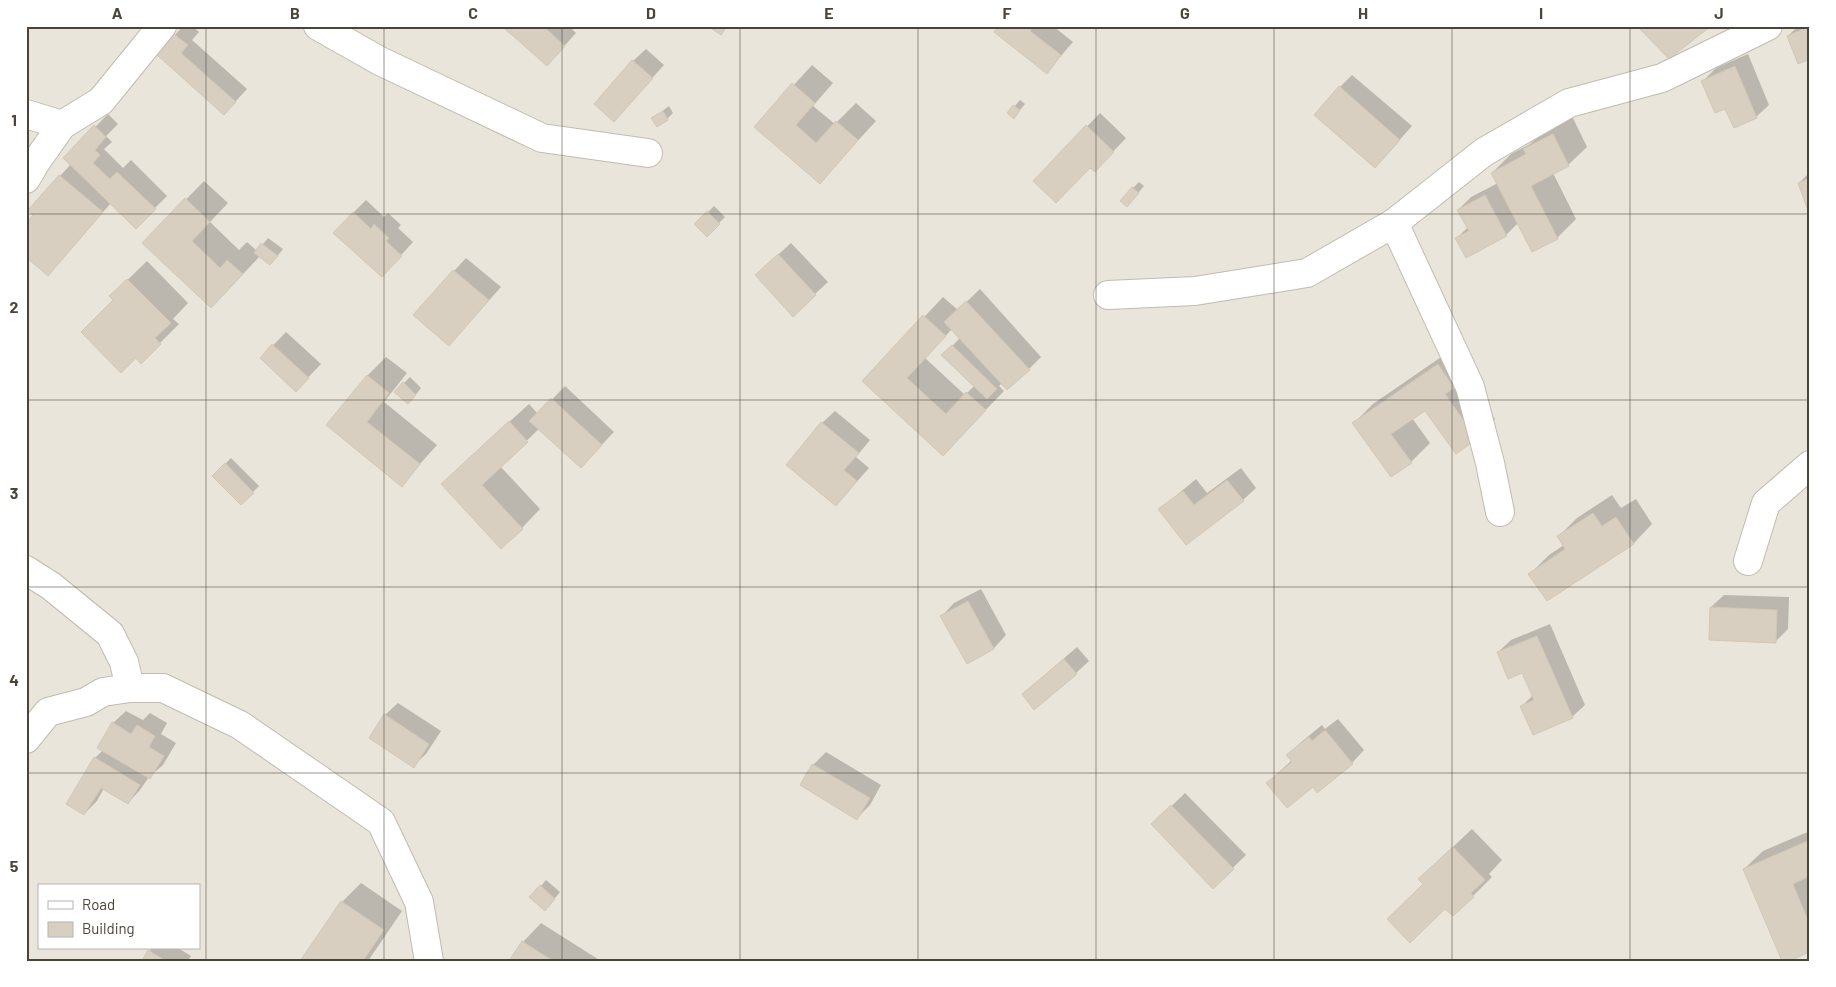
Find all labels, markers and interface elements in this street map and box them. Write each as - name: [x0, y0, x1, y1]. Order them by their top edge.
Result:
- text: A: [112, 3, 123, 22]
- text: B: [290, 3, 300, 22]
- text: C: [468, 3, 478, 22]
- text: D: [646, 3, 656, 22]
- text: E: [824, 3, 834, 22]
- text: F: [1003, 3, 1012, 22]
- text: G: [1180, 3, 1190, 22]
- text: H: [1358, 3, 1368, 22]
- text: I: [1539, 3, 1543, 22]
- text: J: [1714, 3, 1724, 22]
- text: 1: [11, 110, 17, 129]
- text: 2: [10, 297, 19, 316]
- text: 3: [10, 483, 18, 502]
- text: 4: [9, 670, 19, 689]
- text: 5: [10, 856, 19, 875]
- legend: [38, 884, 200, 950]
- text: Road: [82, 895, 115, 913]
- text: Building: [82, 919, 135, 937]

